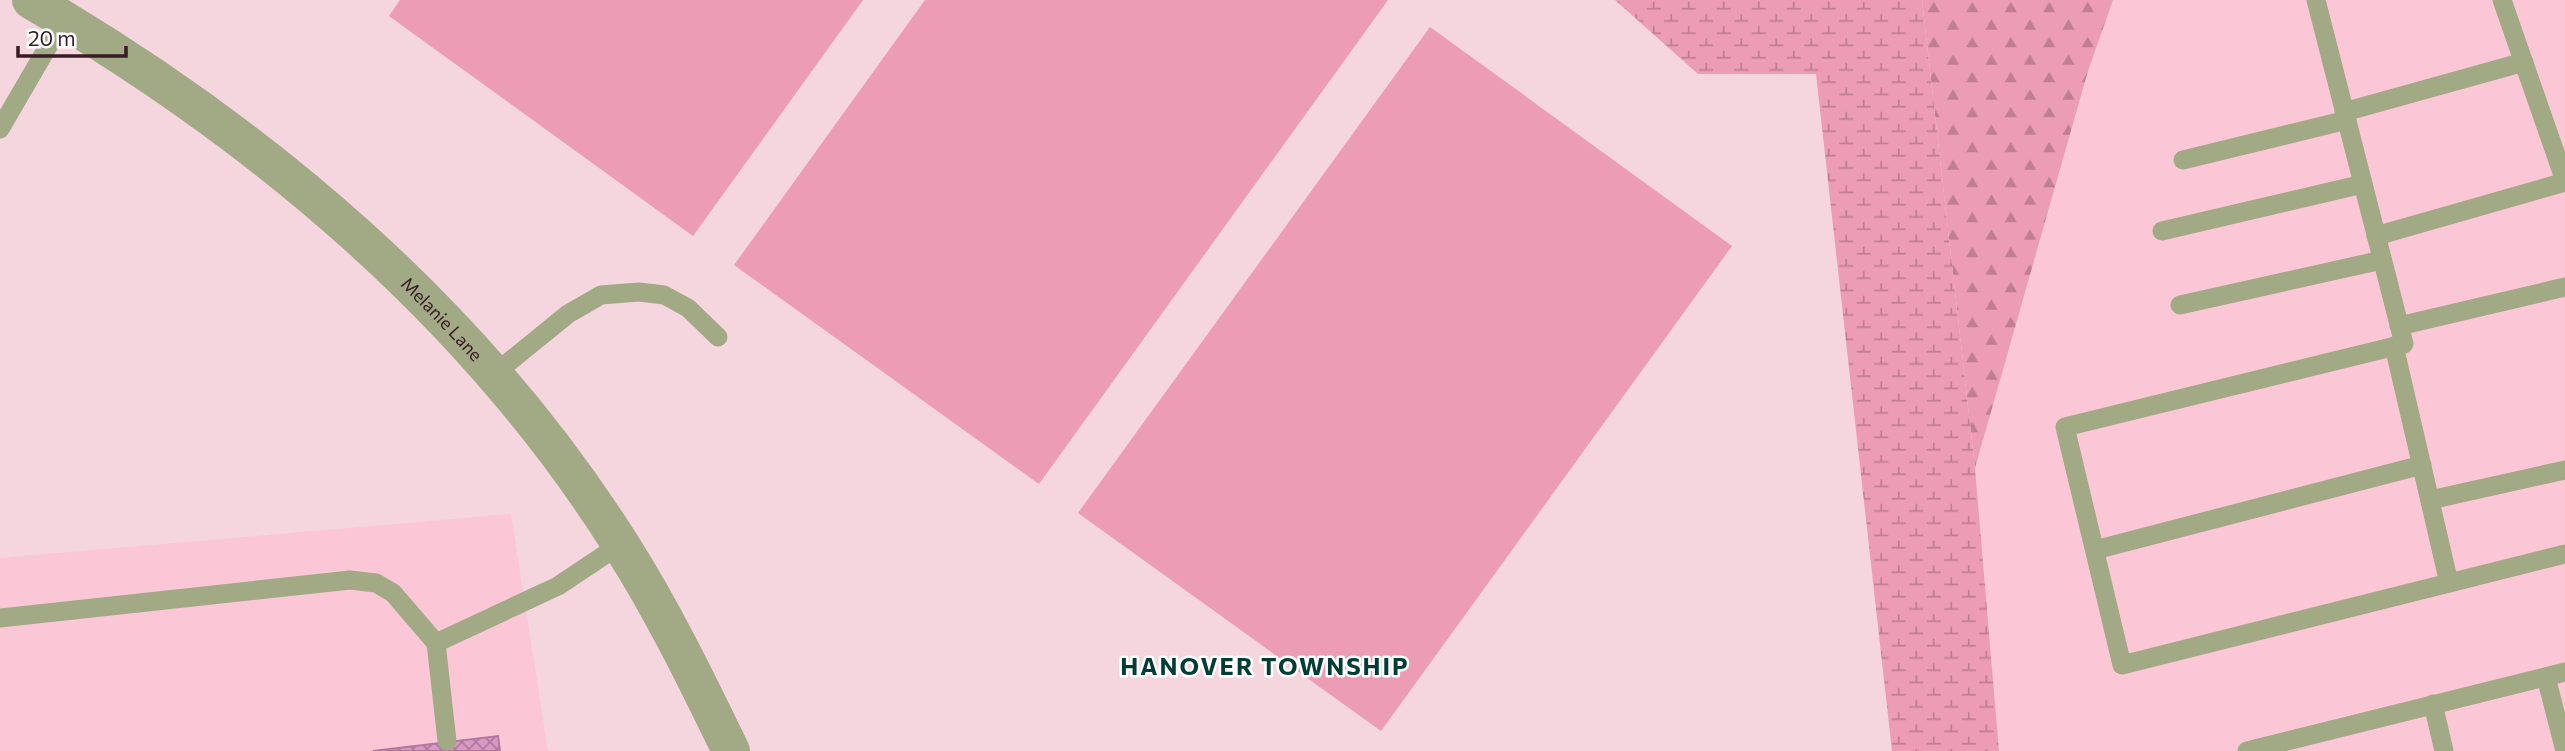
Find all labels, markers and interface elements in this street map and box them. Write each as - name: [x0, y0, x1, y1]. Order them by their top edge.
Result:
- scale bar: [18, 14, 126, 58]
- text: 20 m: [28, 25, 76, 50]
- street label: Melanie Lane: [397, 272, 488, 365]
- district label: HANOVER TOWNSHIP: [1120, 651, 1410, 680]

